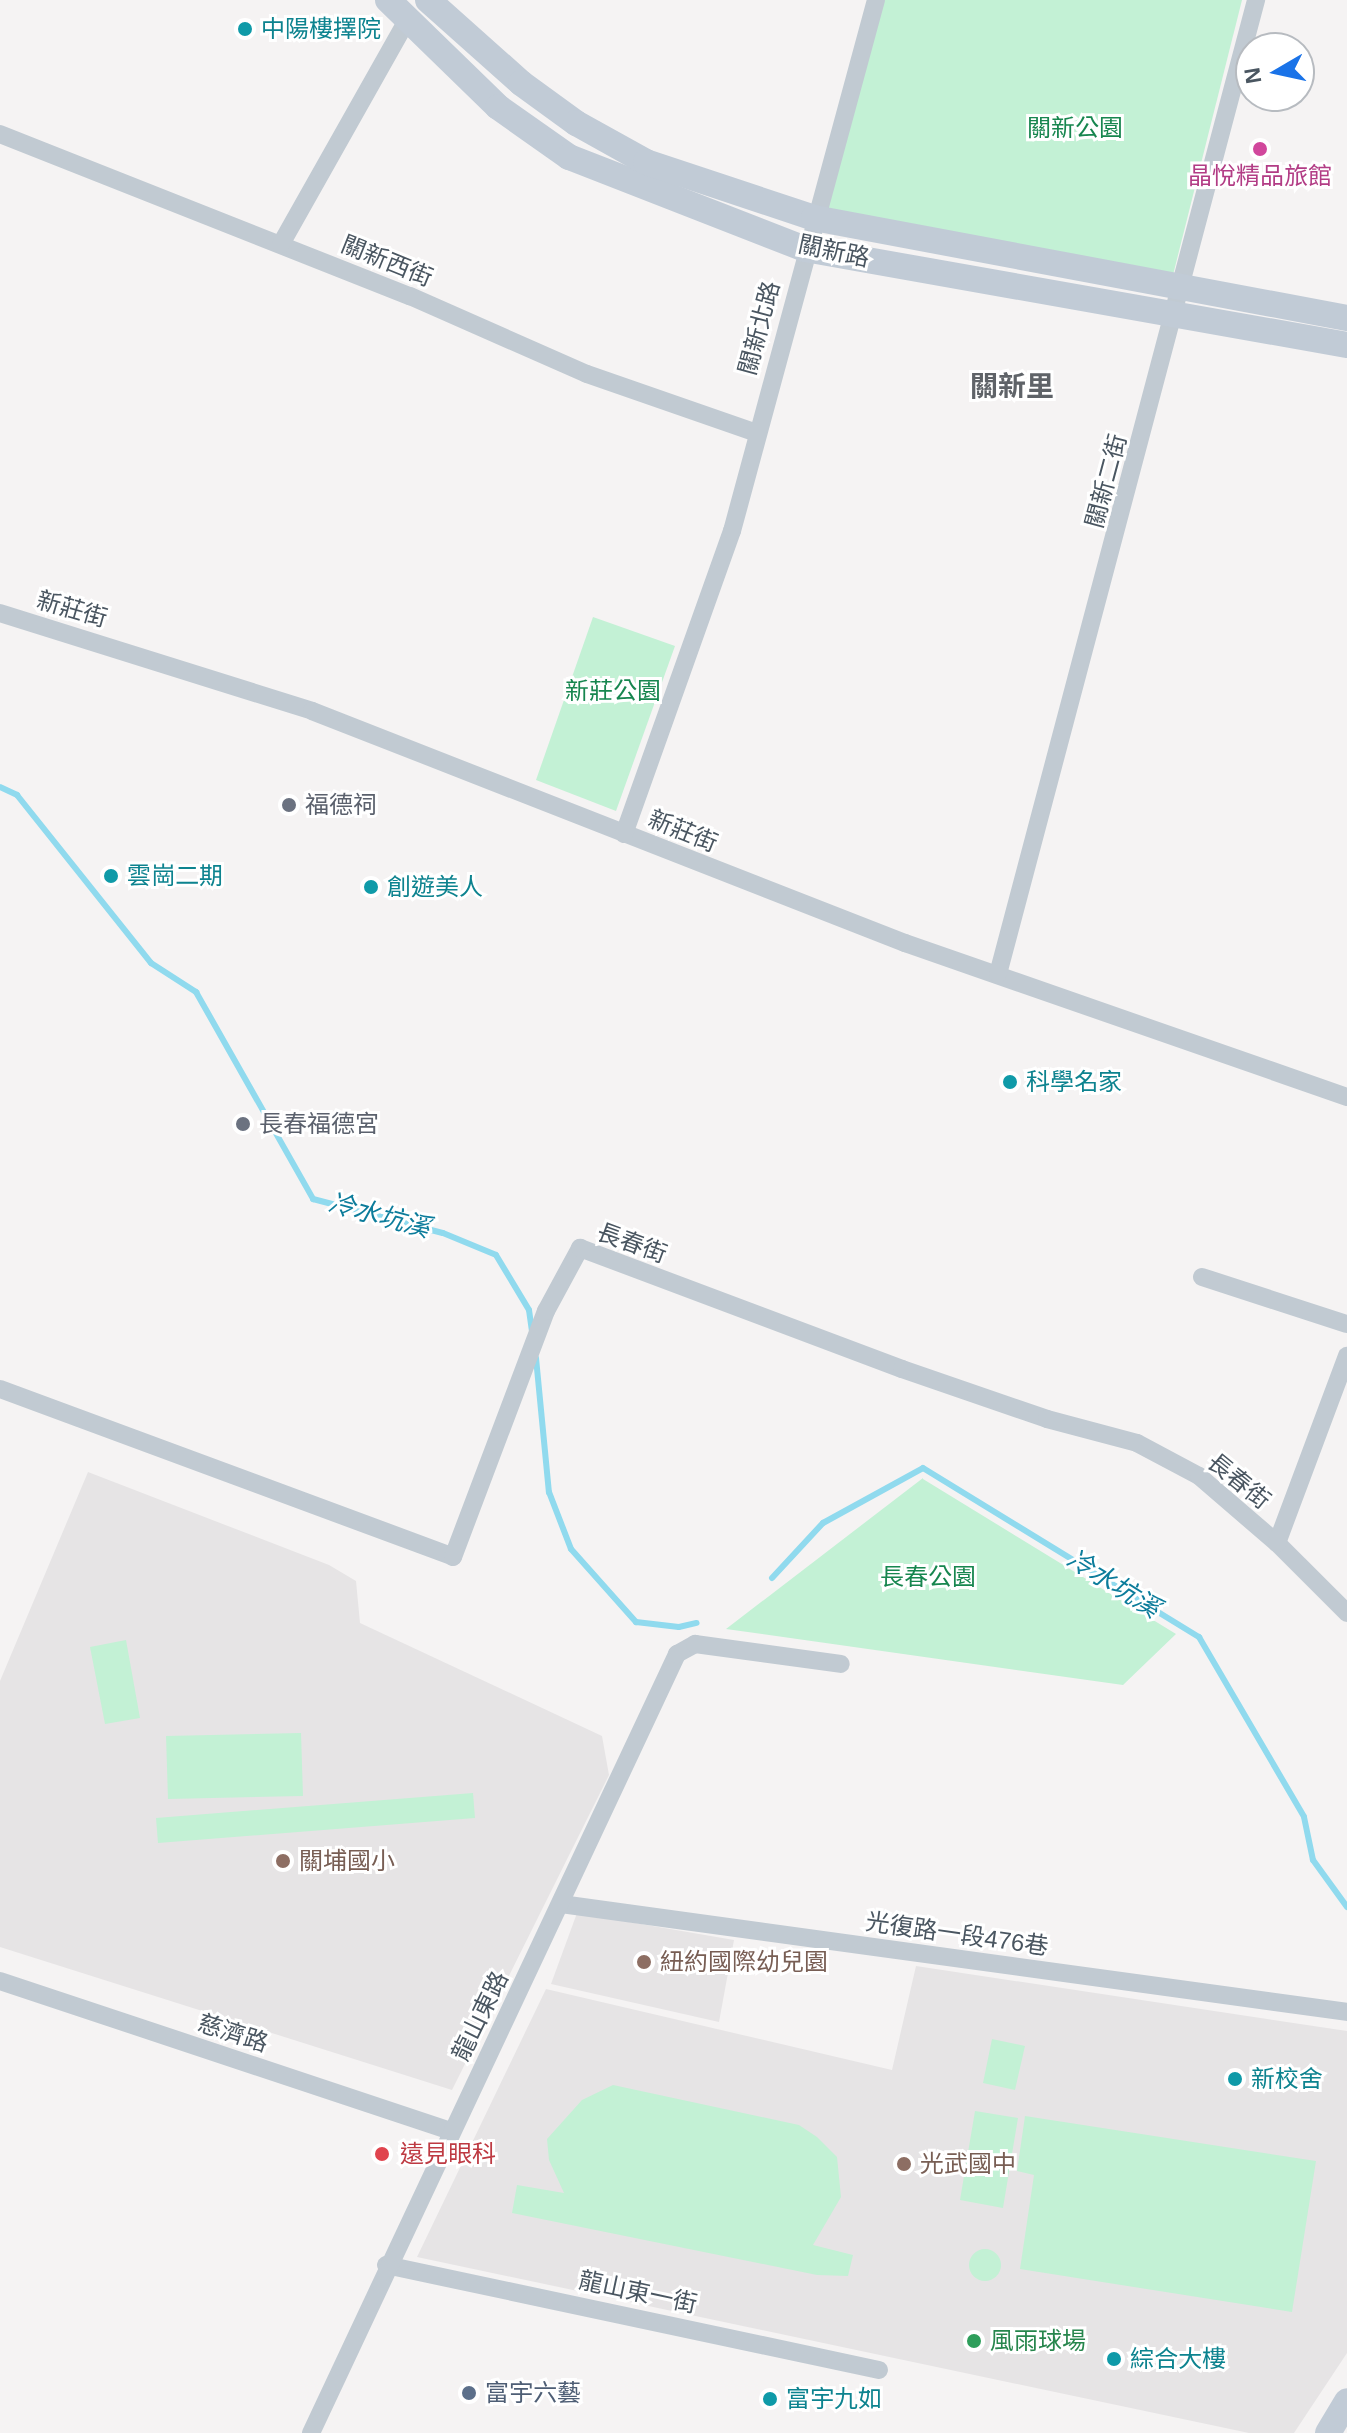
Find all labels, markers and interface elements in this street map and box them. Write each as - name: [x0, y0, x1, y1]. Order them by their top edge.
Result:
- place label: 中陽樓擇院: [261, 15, 381, 43]
- marker: 中陽樓擇院: [236, 20, 254, 38]
- north arrow: [1235, 32, 1315, 112]
- text: N: [1239, 66, 1266, 85]
- park label: 關新公園: [1027, 114, 1123, 142]
- marker: 晶悅精品旅館: [1251, 140, 1269, 158]
- place label: 晶悅精品旅館: [1188, 162, 1332, 190]
- street label: 關新路: [796, 229, 872, 273]
- street label: 關新西街: [337, 230, 437, 292]
- street label: 關新北路: [733, 278, 785, 378]
- district label: 關新里: [970, 370, 1054, 404]
- street label: 關新二街: [1080, 431, 1132, 531]
- street label: 新莊街: [33, 585, 111, 633]
- park label: 新莊公園: [565, 677, 661, 705]
- place label: 福德祠: [305, 791, 377, 819]
- marker: 福德祠: [280, 796, 298, 814]
- street label: 新莊街: [644, 804, 722, 858]
- place label: 雲崗二期: [127, 862, 223, 890]
- marker: 雲崗二期: [102, 867, 120, 885]
- place label: 創遊美人: [387, 873, 483, 901]
- marker: 創遊美人: [362, 878, 380, 896]
- place label: 科學名家: [1026, 1068, 1122, 1096]
- marker: 科學名家: [1001, 1073, 1019, 1091]
- place label: 長春福德宮: [259, 1110, 379, 1138]
- marker: 長春福德宮: [234, 1115, 252, 1133]
- water label: 冷水坑溪: [325, 1187, 433, 1245]
- street label: 長春街: [593, 1217, 671, 1269]
- street label: 長春街: [1202, 1447, 1276, 1515]
- water label: 冷水坑溪: [1061, 1543, 1165, 1625]
- park label: 長春公園: [880, 1563, 976, 1591]
- place label: 關埔國小: [299, 1847, 395, 1875]
- marker: 關埔國小: [274, 1852, 292, 1870]
- street label: 光復路一段476巷: [864, 1907, 1050, 1961]
- place label: 紐約國際幼兒園: [660, 1948, 828, 1976]
- marker: 紐約國際幼兒園: [635, 1953, 653, 1971]
- street label: 龍山東路: [446, 1967, 514, 2065]
- street label: 慈濟路: [194, 2008, 272, 2058]
- place label: 新校舍: [1251, 2065, 1323, 2093]
- marker: 新校舍: [1226, 2070, 1244, 2088]
- place label: 遠見眼科: [400, 2140, 496, 2168]
- marker: 遠見眼科: [371, 2143, 393, 2165]
- place label: 光武國中: [920, 2150, 1016, 2178]
- marker: 光武國中: [895, 2155, 913, 2173]
- street label: 龍山東一街: [576, 2265, 700, 2319]
- place label: 風雨球場: [990, 2327, 1086, 2355]
- marker: 風雨球場: [965, 2332, 983, 2350]
- place label: 綜合大樓: [1130, 2345, 1226, 2373]
- marker: 綜合大樓: [1105, 2350, 1123, 2368]
- place label: 富宇六藝: [485, 2379, 581, 2407]
- marker: 富宇六藝: [460, 2384, 478, 2402]
- place label: 富宇九如: [786, 2385, 882, 2413]
- marker: 富宇九如: [761, 2390, 779, 2408]

